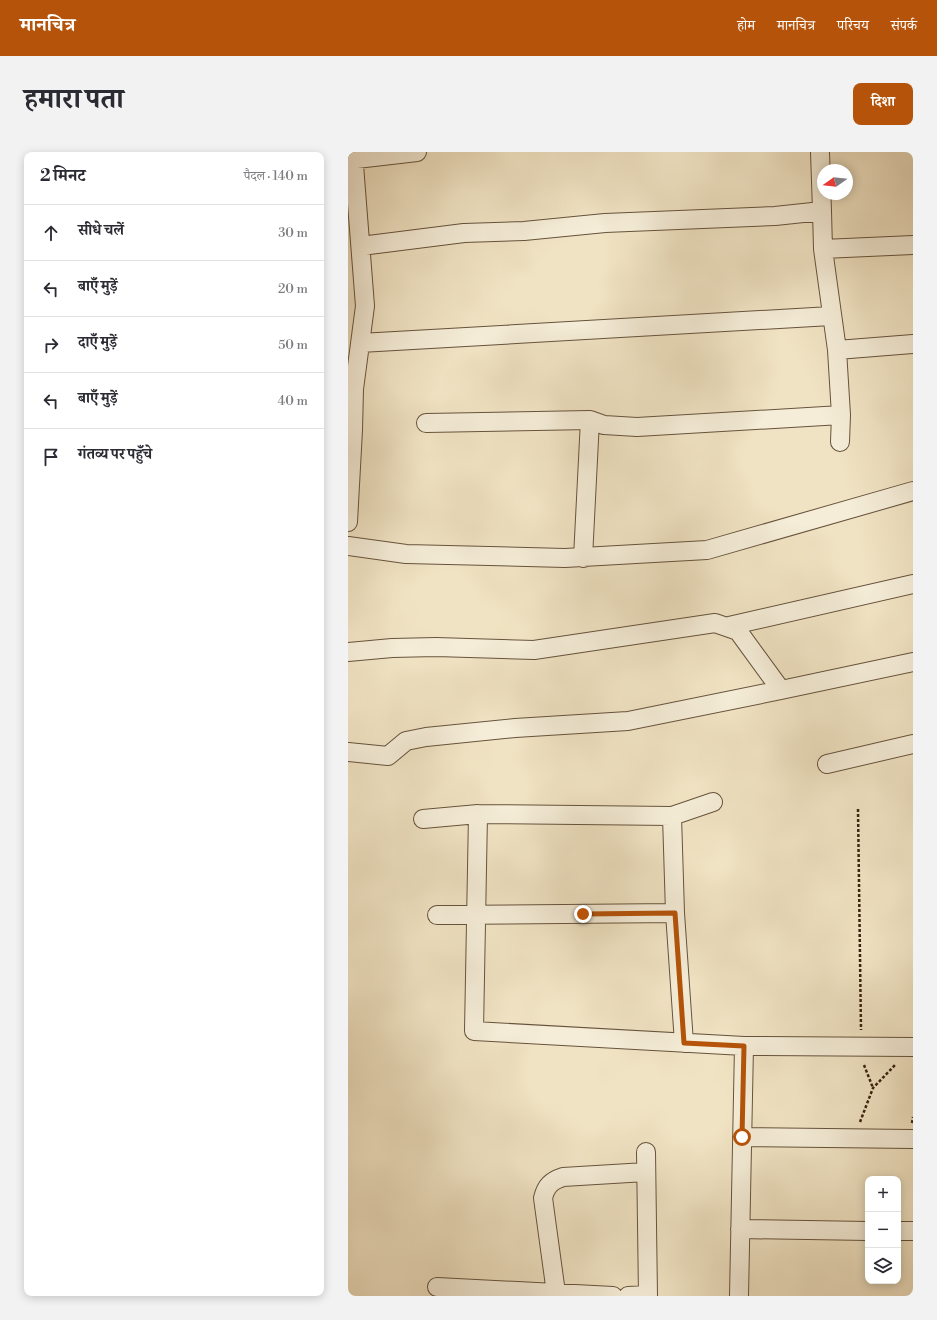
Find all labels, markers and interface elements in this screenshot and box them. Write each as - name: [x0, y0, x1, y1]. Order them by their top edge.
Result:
- text: मानचित्र: [20, 13, 75, 37]
- text: होम: [737, 17, 755, 35]
- text: मानचित्र: [777, 17, 815, 35]
- text: परिचय: [837, 17, 869, 35]
- text: संपर्क: [891, 17, 917, 35]
- text: हमारा पता: [24, 82, 124, 117]
- button: दिशा: [853, 83, 913, 125]
- north arrow: [817, 164, 853, 200]
- text: 2 मिनट: [40, 165, 86, 187]
- text: पैदल · 140 m: [244, 168, 308, 184]
- text: सीधे चलें: [78, 221, 124, 240]
- icon: ahead: [40, 222, 62, 244]
- text: 30 m: [278, 225, 308, 241]
- text: बाएँ मुड़ें: [78, 277, 118, 296]
- icon: left: [40, 278, 62, 300]
- text: 20 m: [278, 281, 308, 297]
- text: दाएँ मुड़ें: [78, 333, 117, 352]
- icon: right: [40, 334, 62, 356]
- text: 50 m: [278, 337, 308, 353]
- text: बाएँ मुड़ें: [78, 389, 118, 408]
- icon: left: [40, 390, 62, 412]
- text: 40 m: [278, 393, 308, 409]
- text: गंतव्य पर पहुँचे: [78, 445, 152, 464]
- icon: arrive: [40, 446, 62, 468]
- route end: [574, 905, 592, 923]
- route start: [733, 1128, 751, 1146]
- map controls: [865, 1176, 901, 1284]
- button: +: [865, 1176, 901, 1212]
- button: −: [865, 1212, 901, 1248]
- button: layers: [865, 1248, 901, 1284]

